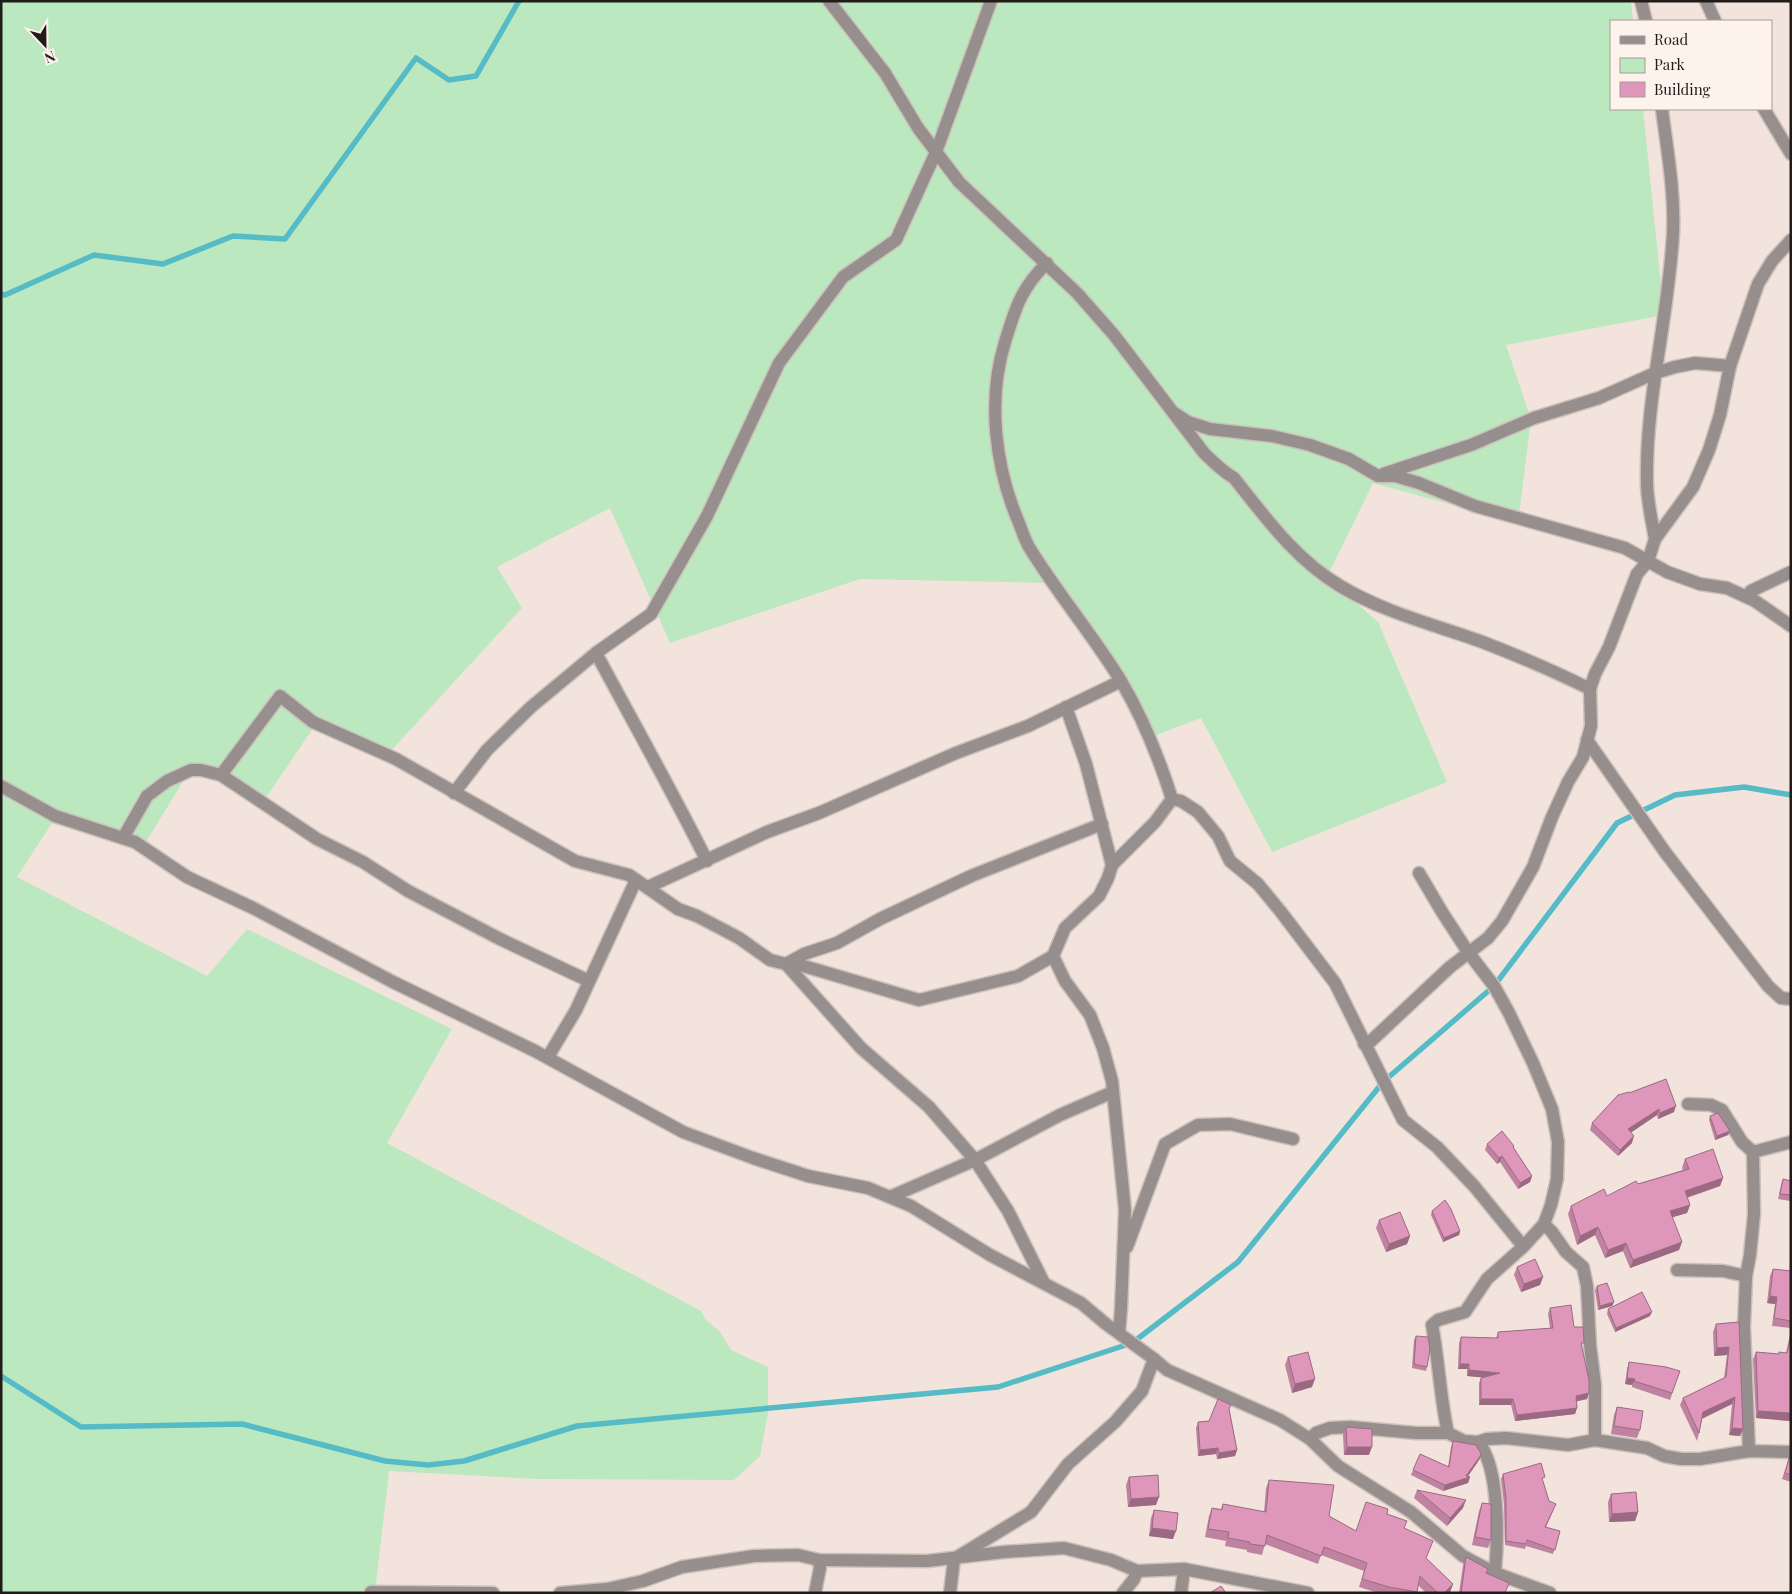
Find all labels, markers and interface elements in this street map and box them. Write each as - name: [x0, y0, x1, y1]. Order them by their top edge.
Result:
- north arrow: [20, 20, 70, 70]
- legend: [1610, 20, 1772, 110]
- text: Road: [1654, 29, 1688, 49]
- text: N: [42, 47, 58, 68]
- text: Park: [1654, 54, 1686, 74]
- text: Building: [1654, 79, 1711, 99]

